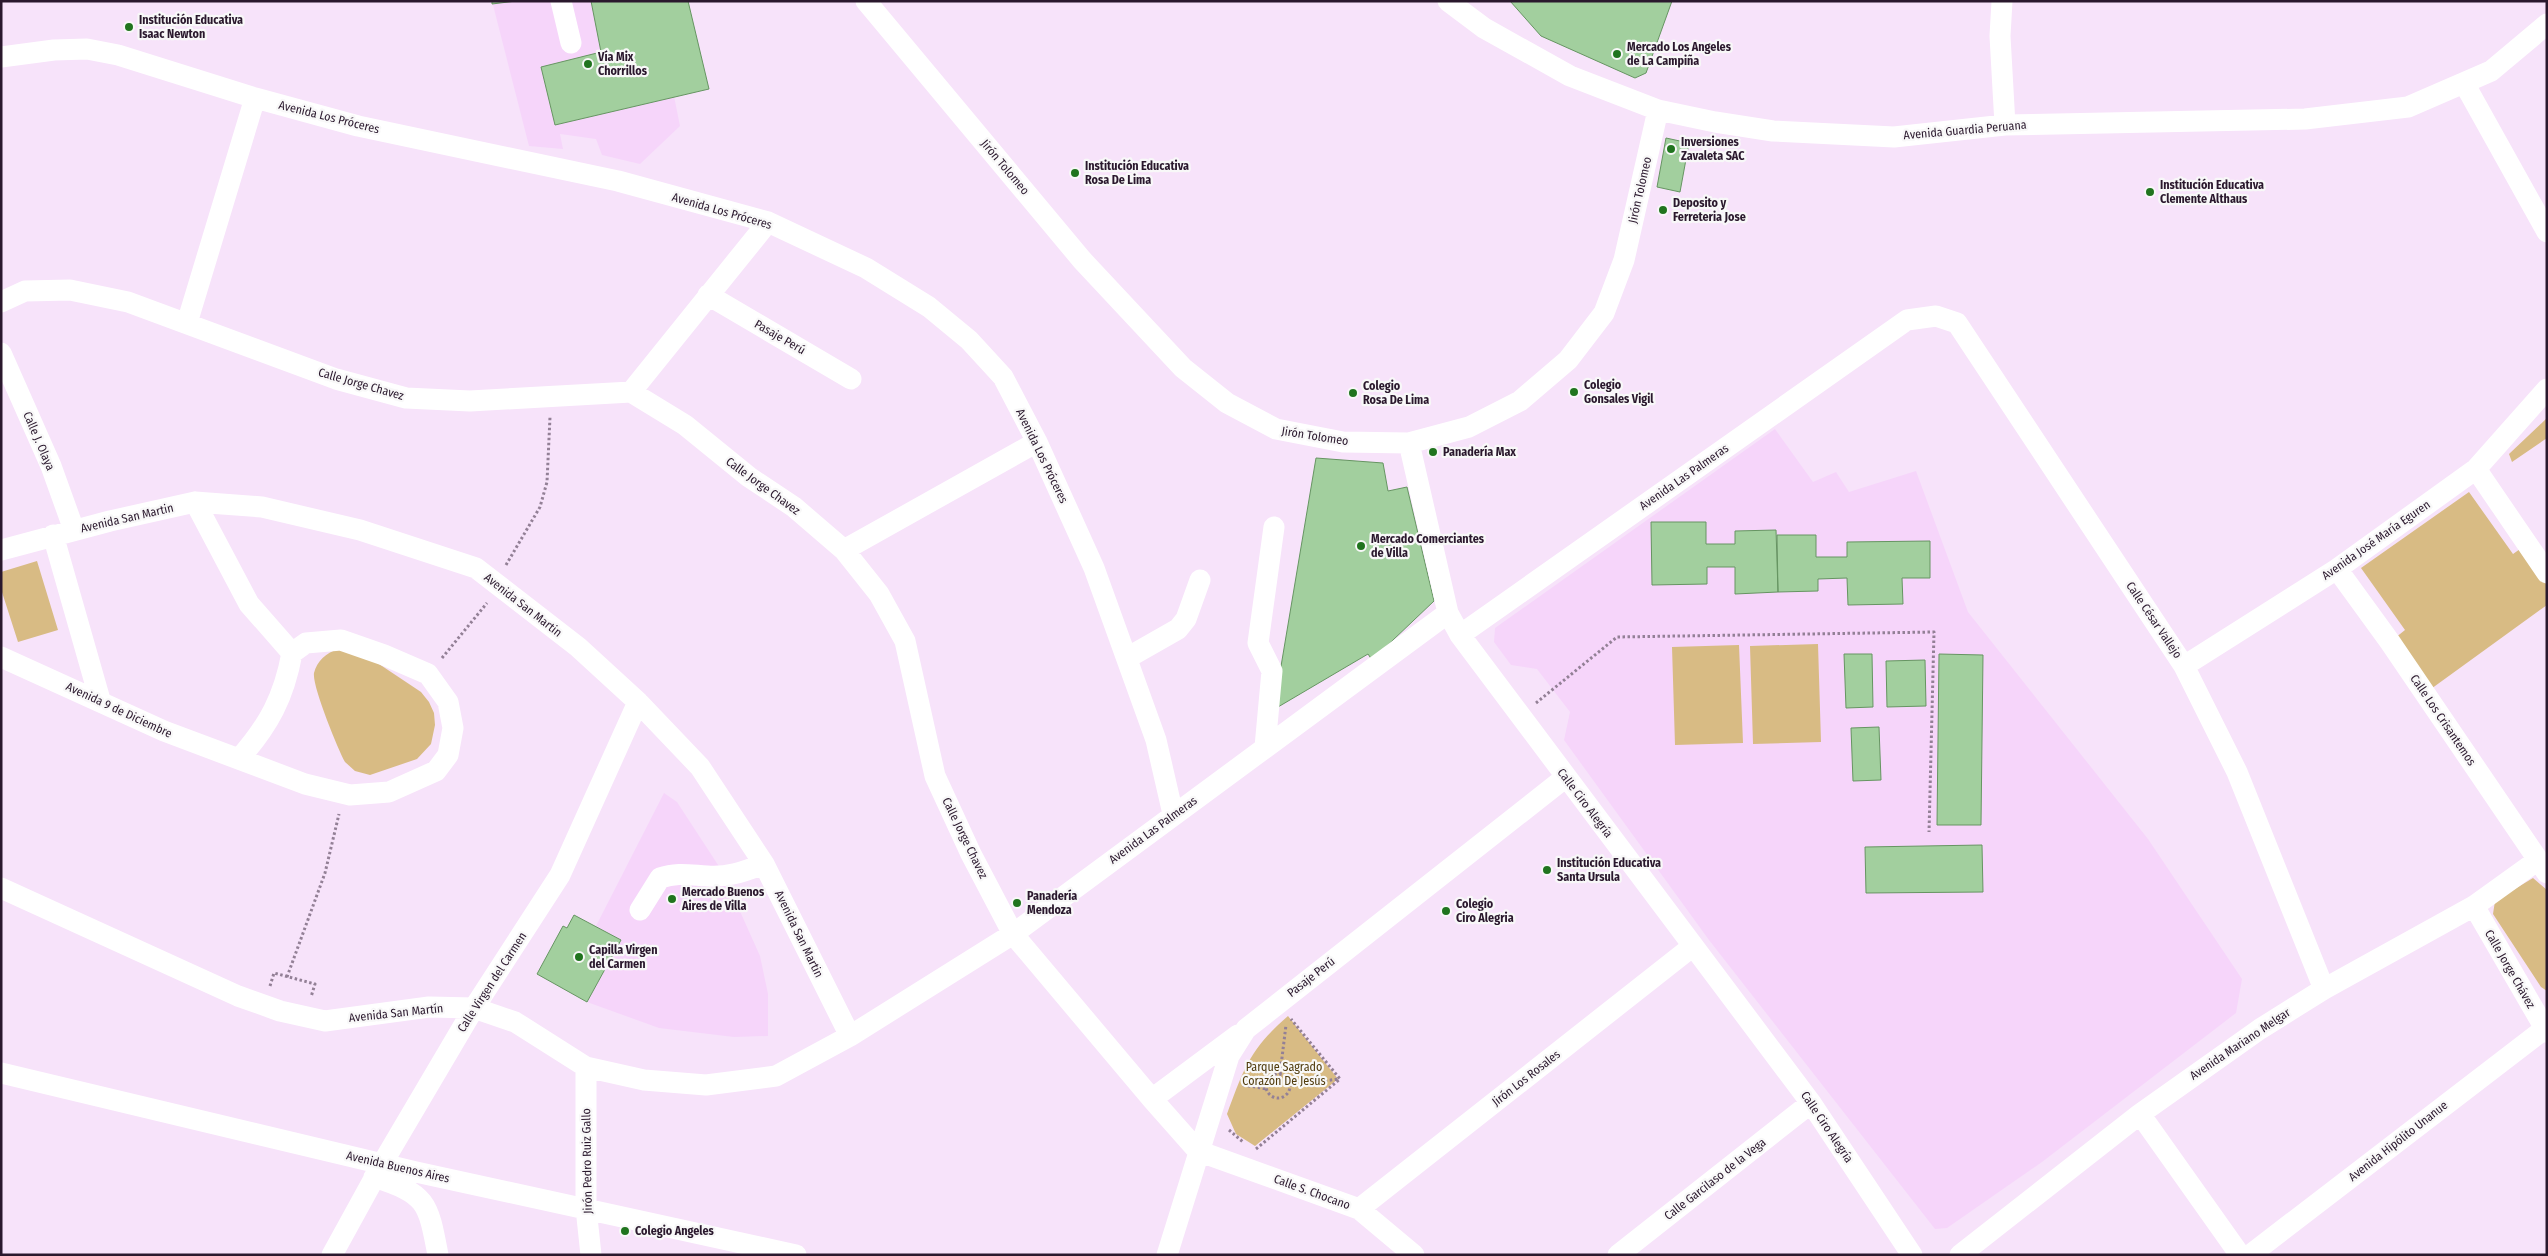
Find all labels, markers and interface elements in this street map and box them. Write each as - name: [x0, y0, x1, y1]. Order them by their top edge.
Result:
- place label: Institución Educativa Isaac Newton: [139, 13, 243, 41]
- marker: Institución Educativa Isaac Newton: [123, 21, 135, 33]
- place label: Mercado Los Angeles de La Campiña: [1627, 40, 1732, 68]
- marker: Mercado Los Angeles de La Campiña: [1611, 48, 1623, 60]
- place label: Vía Mix Chorrillos: [597, 50, 648, 78]
- marker: Vía Mix Chorrillos: [582, 58, 594, 70]
- street label: Avenida Los Próceres: [277, 98, 381, 136]
- street label: Avenida Guardia Peruana: [1903, 118, 2027, 142]
- place label: Inversiones Zavaleta SAC: [1681, 135, 1745, 163]
- street label: Jirón Tolomeo: [978, 137, 1032, 197]
- marker: Inversiones Zavaleta SAC: [1665, 143, 1677, 155]
- street label: Jirón Tolomeo: [1626, 155, 1654, 225]
- place label: Institución Educativa Rosa De Lima: [1085, 159, 1189, 187]
- marker: Institución Educativa Rosa De Lima: [1069, 167, 1081, 179]
- place label: Institución Educativa Clemente Althaus: [2160, 178, 2264, 206]
- marker: Institución Educativa Clemente Althaus: [2144, 186, 2156, 198]
- street label: Avenida Los Próceres: [670, 190, 774, 232]
- place label: Deposito y Ferreteria Jose: [1673, 196, 1746, 224]
- marker: Deposito y Ferreteria Jose: [1657, 204, 1669, 216]
- street label: Pasaje Perú: [752, 317, 808, 357]
- street label: Calle Jorge Chavez: [317, 365, 406, 403]
- place label: Colegio Gonsales Vigil: [1584, 378, 1654, 406]
- place label: Colegio Rosa De Lima: [1363, 379, 1429, 407]
- marker: Colegio Gonsales Vigil: [1568, 386, 1580, 398]
- marker: Colegio Rosa De Lima: [1347, 387, 1359, 399]
- street label: Avenida Los Próceres: [1013, 407, 1071, 505]
- street label: Calle J. Olaya: [20, 409, 58, 473]
- street label: Jirón Tolomeo: [1280, 424, 1350, 448]
- street label: Avenida Las Palmeras: [1637, 441, 1731, 513]
- place label: Panadería Max: [1443, 445, 1516, 459]
- marker: Panadería Max: [1427, 446, 1439, 458]
- street label: Calle Jorge Chavez: [723, 454, 803, 518]
- street label: Avenida José María Eguren: [2319, 497, 2433, 583]
- street label: Avenida San Martin: [79, 501, 175, 535]
- place label: Mercado Comerciantes de Villa: [1371, 532, 1485, 560]
- marker: Mercado Comerciantes de Villa: [1355, 540, 1367, 552]
- street label: Avenida San Martin: [481, 570, 565, 640]
- street label: Calle César Vallejo: [2123, 579, 2185, 661]
- street label: Calle Los Crisantemos: [2407, 672, 2479, 768]
- street label: Avenida 9 de Diciembre: [64, 679, 174, 741]
- street label: Calle Ciro Alegría: [1554, 766, 1616, 840]
- street label: Avenida Las Palmeras: [1106, 793, 1200, 867]
- street label: Calle Jorge Chavez: [939, 795, 991, 881]
- place label: Institución Educativa Santa Ursula: [1557, 856, 1661, 884]
- marker: Institución Educativa Santa Ursula: [1541, 864, 1553, 876]
- place label: Mercado Buenos Aires de Villa: [681, 885, 765, 913]
- street label: Avenida San Martin: [772, 888, 826, 980]
- place label: Panadería Mendoza: [1027, 889, 1077, 917]
- marker: Mercado Buenos Aires de Villa: [666, 893, 678, 905]
- marker: Panadería Mendoza: [1011, 897, 1023, 909]
- place label: Colegio Ciro Alegria: [1456, 897, 1514, 925]
- marker: Colegio Ciro Alegria: [1440, 905, 1452, 917]
- street label: Calle Jorge Chávez: [2482, 927, 2538, 1011]
- street label: Calle Virgen del Carmen: [454, 929, 530, 1035]
- place label: Capilla Virgen del Carmen: [589, 943, 657, 971]
- marker: Capilla Virgen del Carmen: [573, 951, 585, 963]
- street label: Pasaje Perú: [1284, 954, 1338, 1000]
- street label: Avenida San Martín: [348, 1001, 444, 1025]
- street label: Avenida Mariano Melgar: [2187, 1005, 2294, 1083]
- street label: Jirón Los Rosales: [1489, 1047, 1563, 1109]
- park label: Parque Sagrado Corazón De Jesús: [1242, 1060, 1326, 1088]
- street label: Calle Ciro Alegría: [1798, 1089, 1856, 1165]
- street label: Avenida Hipólito Unanue: [2346, 1098, 2450, 1184]
- street label: Jirón Pedro Ruiz Gallo: [579, 1108, 595, 1214]
- street label: Calle Garcilaso de la Vega: [1662, 1135, 1769, 1223]
- street label: Avenida Buenos Aires: [345, 1148, 451, 1186]
- street label: Calle S. Chocano: [1272, 1172, 1352, 1212]
- place label: Colegio Angeles: [635, 1224, 715, 1238]
- marker: Colegio Angeles: [619, 1225, 631, 1237]

